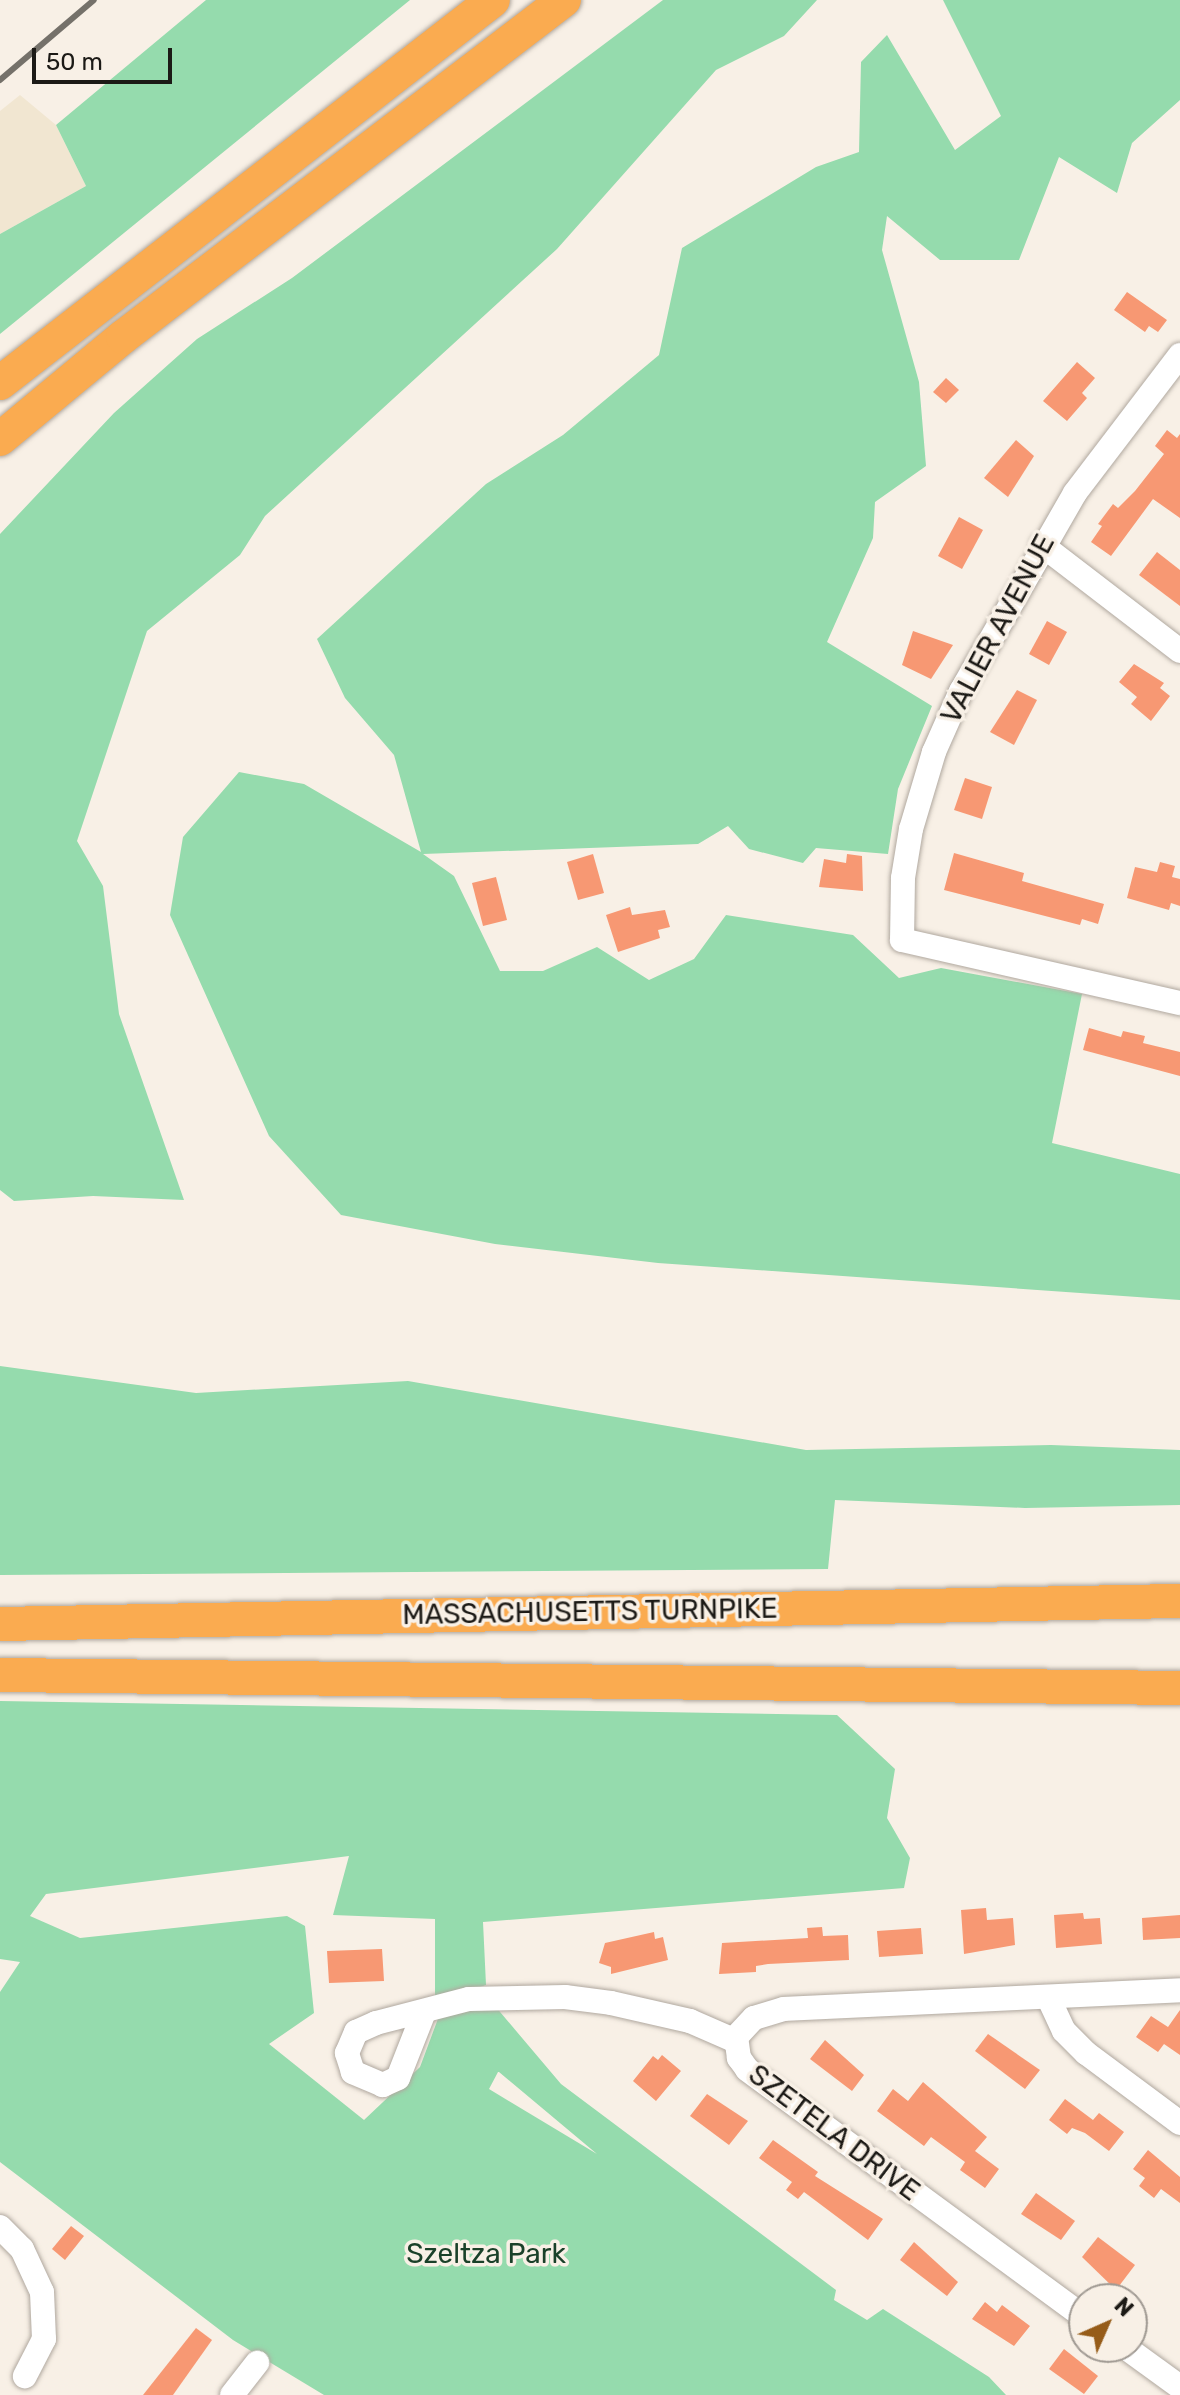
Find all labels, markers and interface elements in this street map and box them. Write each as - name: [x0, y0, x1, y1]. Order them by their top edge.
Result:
- scale bar: [36, 32, 176, 82]
- text: 50 m: [46, 48, 103, 76]
- street label: VALIER AVENUE: [934, 528, 1062, 730]
- street label: MASSACHUSETTS TURNPIKE: [402, 1592, 778, 1632]
- street label: SZETELA DRIVE: [741, 2057, 927, 2209]
- park label: Szeltza Park: [406, 2237, 566, 2271]
- north arrow: [1068, 2283, 1148, 2363]
- text: N: [1109, 2292, 1139, 2322]

